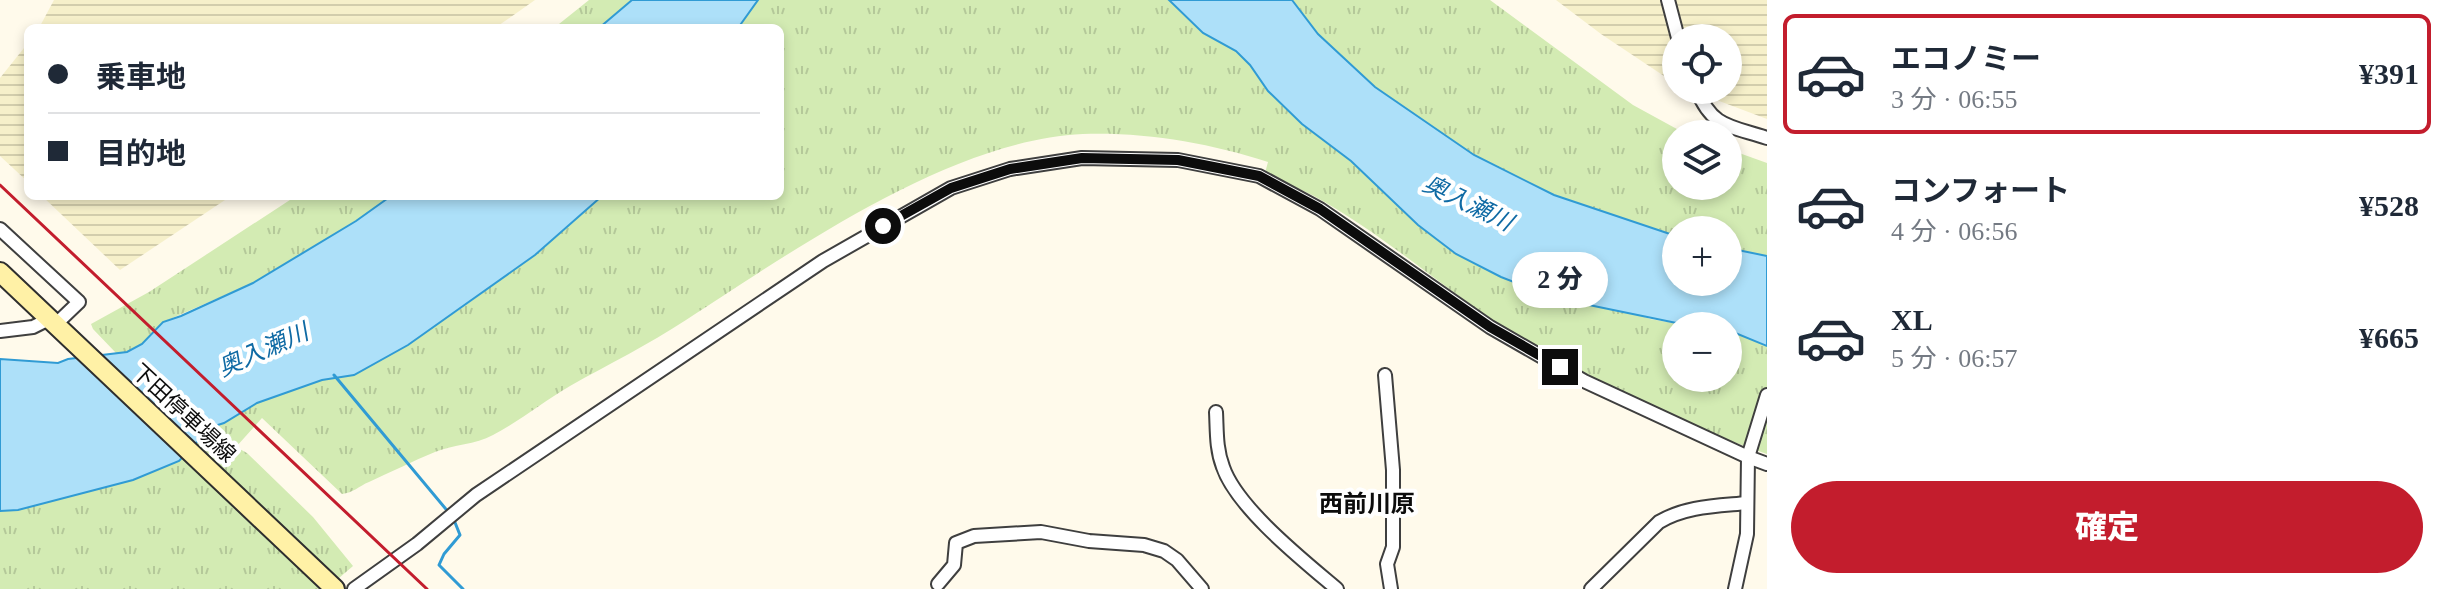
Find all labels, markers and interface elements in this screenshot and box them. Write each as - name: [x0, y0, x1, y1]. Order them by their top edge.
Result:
- map controls: [1662, 24, 1742, 392]
- button: locate: [1662, 24, 1742, 104]
- icon: car: [1795, 38, 1867, 110]
- text: エコノミー: [1891, 42, 2041, 75]
- text: ¥391: [2359, 57, 2419, 90]
- text: 乗車地: [96, 60, 186, 93]
- text: 3 分 · 06:55: [1891, 85, 2017, 114]
- button: layers: [1662, 120, 1742, 200]
- text: 目的地: [96, 137, 186, 170]
- water label: 奥入瀬川: [1419, 170, 1520, 237]
- icon: car: [1795, 170, 1867, 242]
- text: コンフォート: [1891, 174, 2070, 207]
- text: ¥528: [2359, 189, 2419, 222]
- route start: [865, 208, 901, 244]
- button: +: [1662, 216, 1742, 296]
- text: 4 分 · 06:56: [1891, 217, 2017, 246]
- callout: 2 分: [1512, 251, 1608, 307]
- text: 2 分: [1537, 265, 1583, 294]
- icon: car: [1795, 302, 1867, 374]
- text: XL: [1891, 303, 1933, 336]
- button: −: [1662, 312, 1742, 392]
- water label: 奥入瀬川: [214, 317, 315, 381]
- text: ¥665: [2359, 321, 2419, 354]
- text: 5 分 · 06:57: [1891, 344, 2017, 373]
- route end: [1542, 349, 1578, 385]
- street label: 下田停車場線: [127, 359, 241, 467]
- button: 確定: [1791, 481, 2423, 573]
- district label: 西前川原: [1319, 491, 1415, 517]

